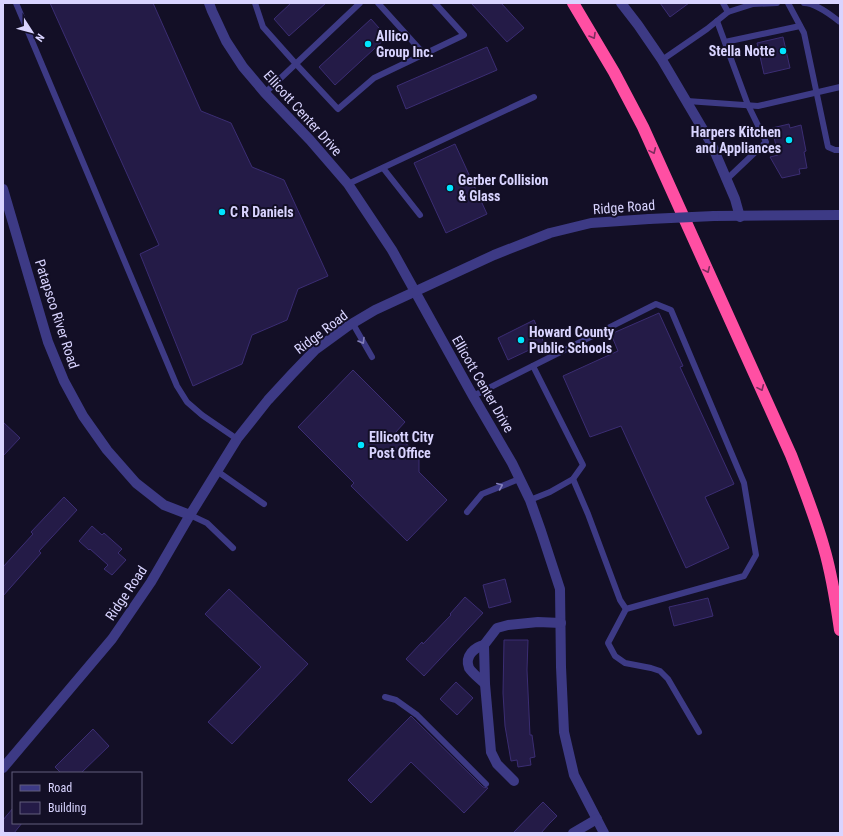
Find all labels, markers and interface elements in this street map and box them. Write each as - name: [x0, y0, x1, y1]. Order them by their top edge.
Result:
- north arrow: [12, 12, 52, 52]
- place label: Allico Group Inc.: [376, 28, 434, 60]
- text: N: [32, 31, 47, 44]
- one-way arrow: [588, 32, 595, 40]
- marker: Allico Group Inc.: [363, 39, 373, 49]
- place label: Stella Notte: [709, 43, 775, 59]
- marker: Stella Notte: [778, 46, 788, 56]
- street label: Ellicott Center Drive: [261, 67, 346, 159]
- place label: Harpers Kitchen and Appliances: [691, 124, 781, 156]
- marker: Harpers Kitchen and Appliances: [784, 135, 794, 145]
- one-way arrow: [649, 148, 657, 155]
- place label: Gerber Collision & Glass: [458, 172, 548, 204]
- marker: Gerber Collision & Glass: [445, 183, 455, 193]
- street label: Ridge Road: [592, 197, 656, 217]
- place label: C R Daniels: [230, 204, 294, 220]
- marker: C R Daniels: [217, 207, 227, 217]
- street label: Patapsco River Road: [32, 257, 82, 371]
- one-way arrow: [702, 265, 710, 273]
- street label: Ridge Road: [291, 307, 351, 357]
- place label: Howard County Public Schools: [529, 324, 615, 356]
- street label: Ellicott Center Drive: [449, 333, 517, 436]
- marker: Howard County Public Schools: [516, 335, 526, 345]
- one-way arrow: [358, 337, 365, 344]
- one-way arrow: [756, 384, 764, 391]
- place label: Ellicott City Post Office: [369, 429, 434, 461]
- marker: Ellicott City Post Office: [356, 440, 366, 450]
- one-way arrow: [496, 483, 504, 491]
- street label: Ridge Road: [102, 563, 150, 623]
- legend: [12, 772, 142, 824]
- text: Road: [48, 781, 72, 795]
- text: Building: [48, 801, 86, 815]

